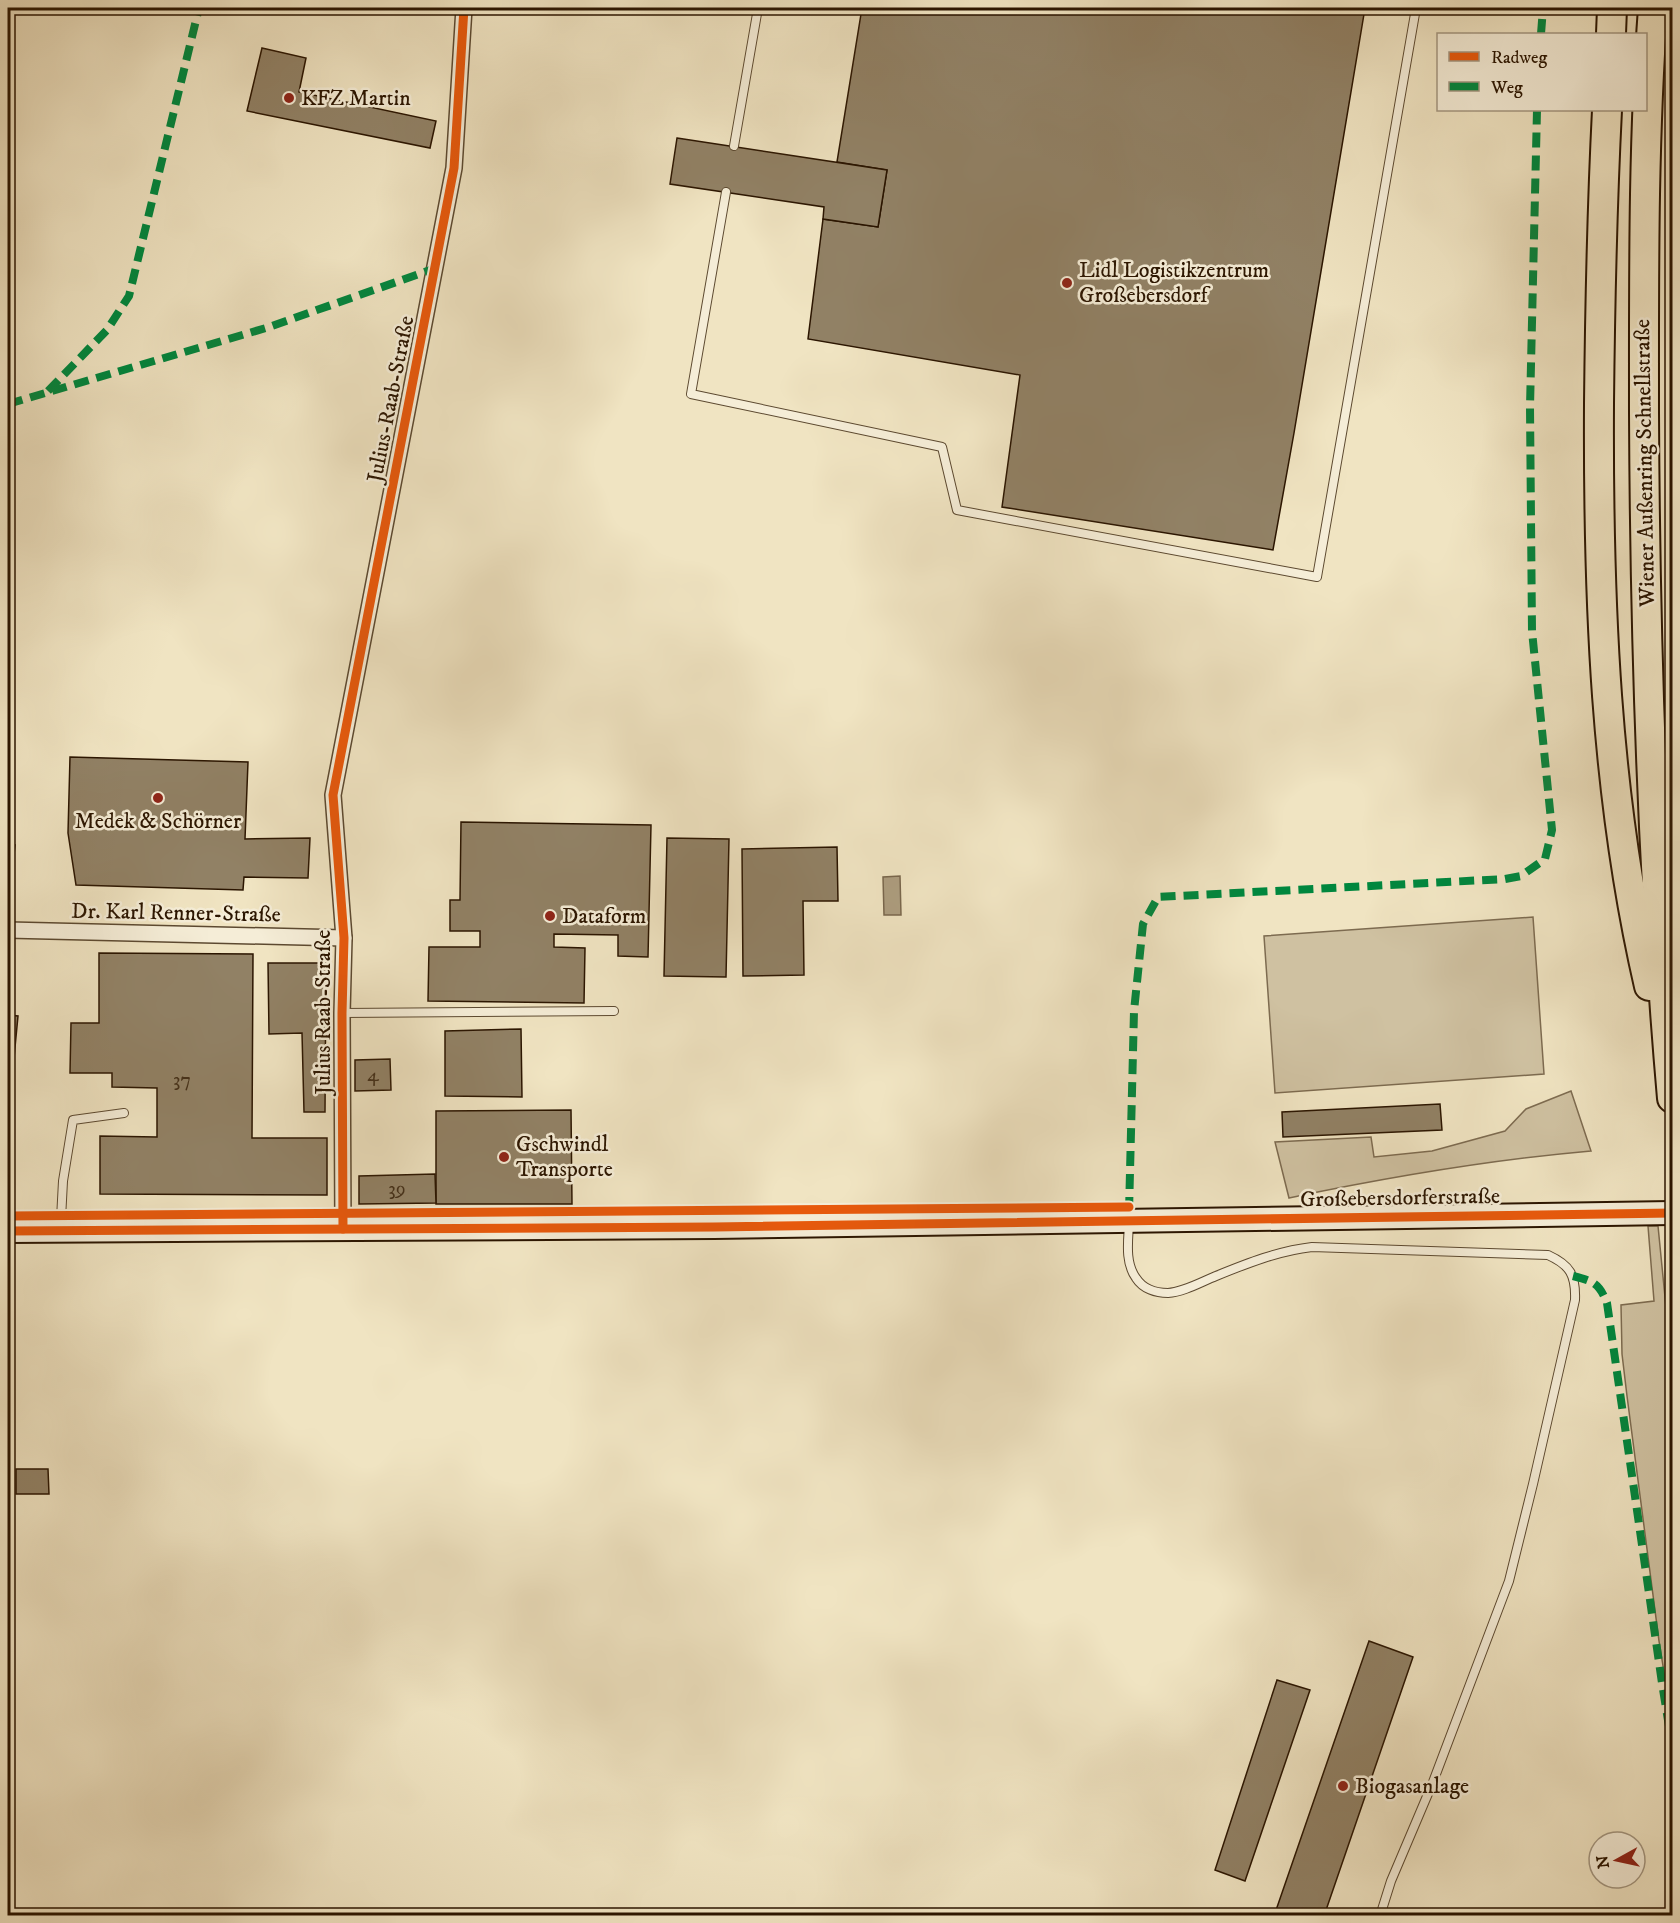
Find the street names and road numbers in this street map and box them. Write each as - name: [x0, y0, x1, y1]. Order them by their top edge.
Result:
- street label: Julius-Raab-Straße: [361, 313, 420, 487]
- street label: Wiener Außenring Schnellstraße: [1629, 319, 1661, 608]
- street label: Dr. Karl Renner-Straße: [71, 898, 281, 928]
- street label: Julius Raab-Straße: [310, 930, 337, 1096]
- street label: Großebersdorferstraße: [1300, 1183, 1500, 1213]

